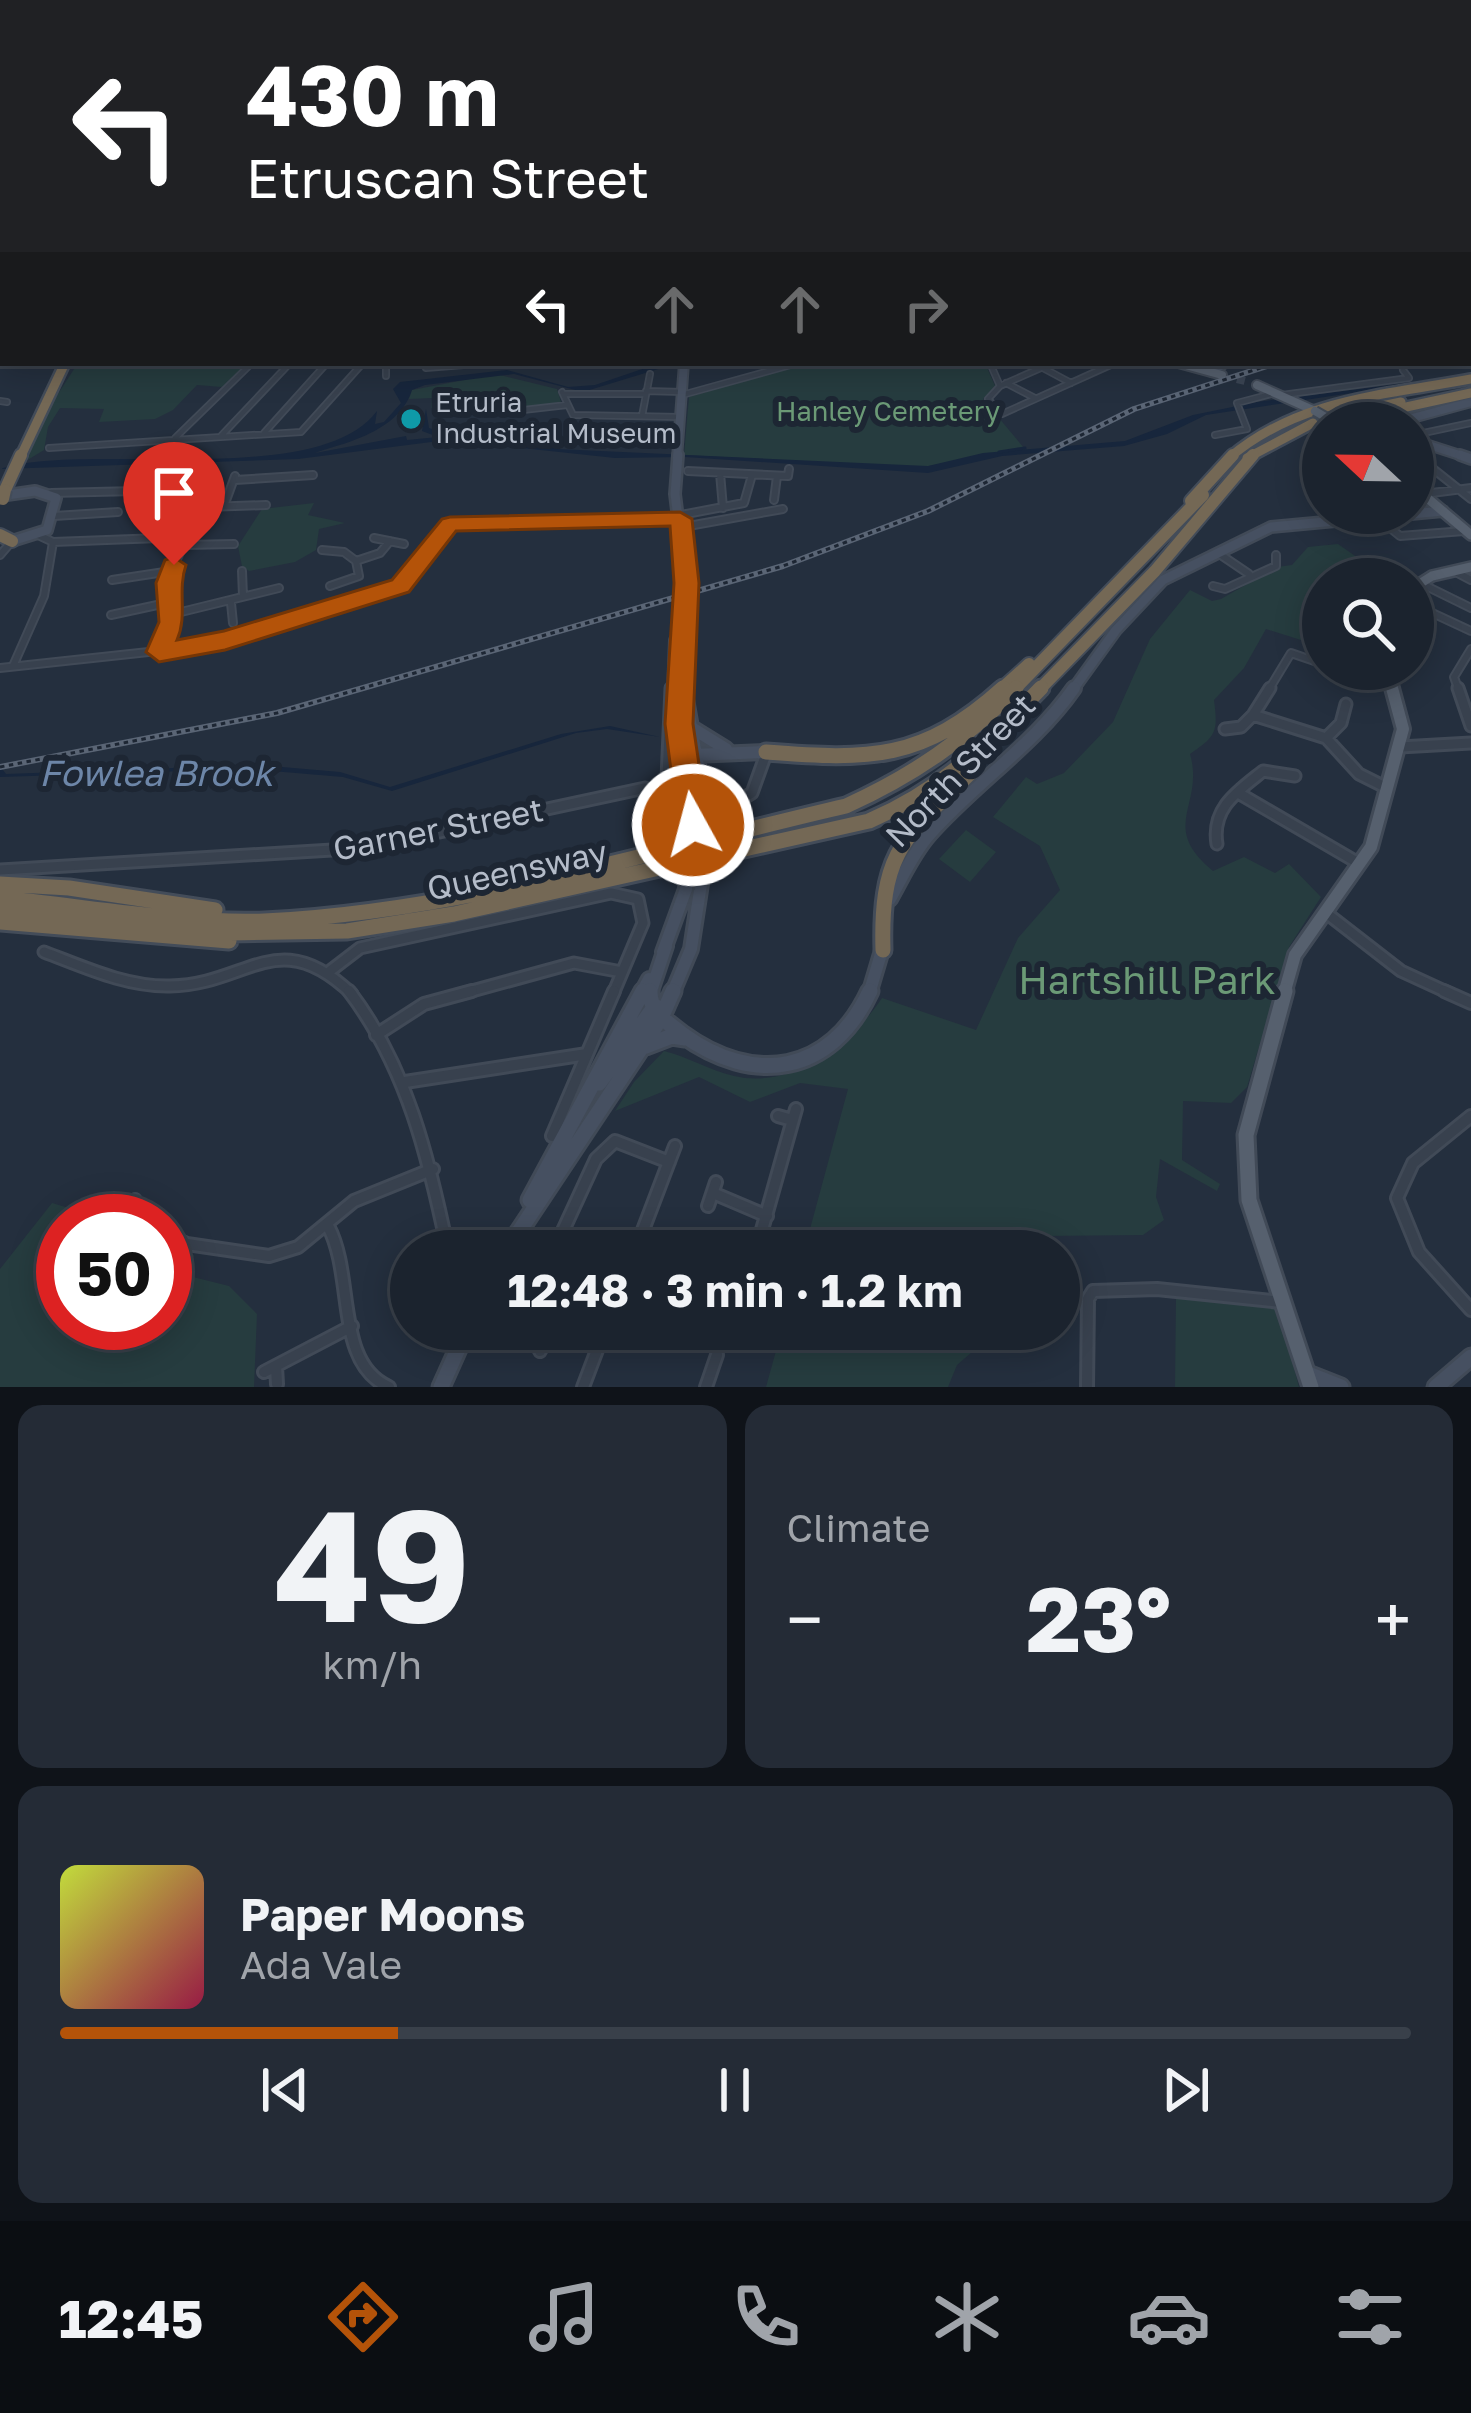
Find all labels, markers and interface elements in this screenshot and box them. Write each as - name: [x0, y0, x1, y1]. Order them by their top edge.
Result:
- text: 430 m: [246, 44, 499, 144]
- icon: left: [48, 48, 204, 204]
- text: Etruscan Street: [246, 145, 649, 210]
- icon: left: [515, 276, 581, 342]
- icon: ahead: [641, 276, 707, 342]
- icon: ahead: [767, 276, 833, 342]
- icon: right: [893, 276, 959, 342]
- place label: Etruria Industrial Museum: [435, 386, 676, 449]
- park label: Hanley Cemetery: [776, 395, 1000, 427]
- north arrow: [1302, 402, 1434, 534]
- map controls: [1302, 402, 1434, 690]
- marker: Etruria Industrial Museum: [398, 406, 424, 432]
- pin: [123, 442, 225, 565]
- icon: arrive: [141, 460, 207, 526]
- button: search: [1302, 558, 1434, 690]
- street label: North Street: [877, 685, 1042, 854]
- water label: Fowlea Brook: [39, 751, 277, 794]
- position arrow: [630, 762, 756, 888]
- street label: Garner Street: [330, 789, 546, 868]
- street label: Queensway: [423, 831, 610, 908]
- park label: Hartshill Park: [1018, 956, 1276, 1003]
- speed limit sign: 50: [36, 1194, 192, 1350]
- text: 12:48 · 3 min · 1.2 km: [507, 1263, 963, 1317]
- text: 49: [274, 1469, 471, 1656]
- text: Climate: [787, 1504, 930, 1551]
- text: 23°: [1026, 1564, 1171, 1672]
- text: −: [787, 1579, 823, 1659]
- text: +: [1375, 1579, 1411, 1659]
- text: km/h: [323, 1641, 422, 1688]
- text: Paper Moons: [240, 1887, 525, 1941]
- text: Ada Vale: [240, 1941, 402, 1988]
- icon: previous: [252, 2057, 318, 2123]
- icon: pause: [702, 2057, 768, 2123]
- icon: next: [1153, 2057, 1219, 2123]
- icon: directions: [321, 2275, 405, 2359]
- icon: music: [522, 2275, 606, 2359]
- icon: phone: [724, 2275, 808, 2359]
- icon: climate: [925, 2275, 1009, 2359]
- icon: car: [1127, 2275, 1211, 2359]
- icon: filters: [1328, 2275, 1412, 2359]
- text: 12:45: [59, 2285, 203, 2350]

